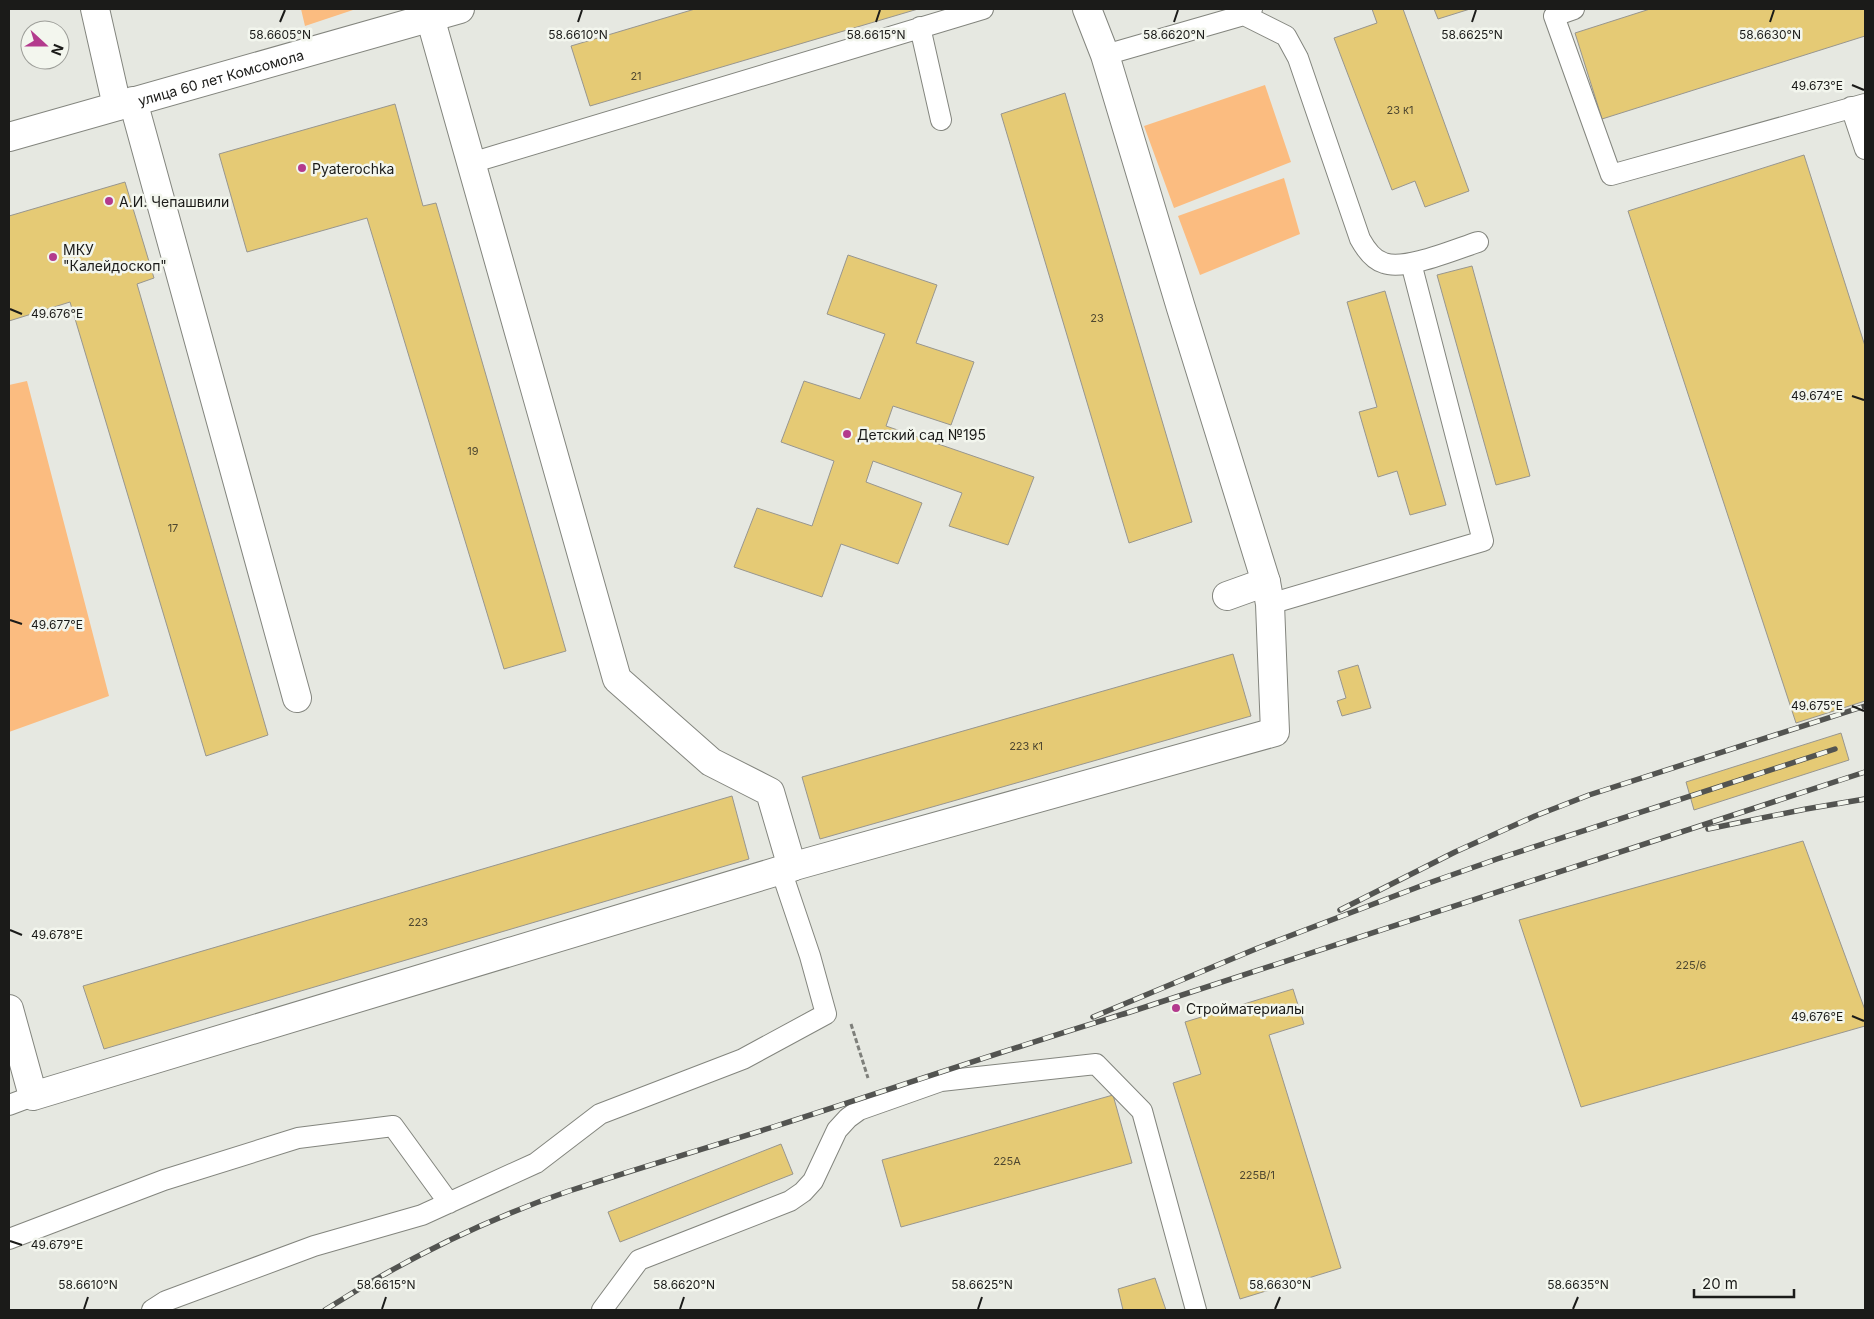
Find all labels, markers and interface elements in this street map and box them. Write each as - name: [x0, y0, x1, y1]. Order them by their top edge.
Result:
- north arrow: [20, 20, 70, 70]
- text: 58.6605°N: [249, 27, 311, 42]
- text: 58.6610°N: [548, 27, 608, 42]
- text: 58.6615°N: [846, 27, 906, 42]
- text: 58.6620°N: [1143, 27, 1205, 42]
- text: 58.6625°N: [1441, 27, 1503, 42]
- text: 58.6630°N: [1739, 27, 1801, 42]
- text: N: [48, 42, 67, 58]
- street label: улица 60 лет Комсомола: [136, 45, 305, 109]
- house number: 21: [630, 69, 642, 83]
- text: 49.673°E: [1791, 78, 1843, 93]
- house number: 23 к1: [1386, 103, 1414, 117]
- place label: Pyaterochka: [312, 160, 394, 177]
- marker: Pyaterochka: [296, 162, 308, 174]
- place label: А.И. Чепашвили: [119, 193, 229, 210]
- marker: А.И. Чепашвили: [103, 195, 115, 207]
- place label: МКУ "Калейдоскоп": [63, 241, 167, 274]
- marker: МКУ "Калейдоскоп": [47, 251, 59, 263]
- text: 49.676°E: [31, 306, 83, 321]
- house number: 23: [1090, 311, 1104, 325]
- text: 49.674°E: [1791, 388, 1843, 403]
- place label: Детский сад №195: [857, 426, 986, 443]
- marker: Детский сад №195: [841, 428, 853, 440]
- house number: 19: [467, 444, 479, 458]
- house number: 17: [168, 521, 178, 535]
- text: 49.677°E: [31, 617, 83, 632]
- text: 49.675°E: [1791, 698, 1843, 713]
- house number: 223 к1: [1009, 739, 1043, 753]
- house number: 223: [408, 915, 428, 929]
- text: 49.678°E: [31, 927, 83, 942]
- house number: 225/6: [1676, 958, 1707, 972]
- place label: Стройматериалы: [1186, 1000, 1304, 1017]
- marker: Стройматериалы: [1170, 1002, 1182, 1014]
- text: 49.676°E: [1791, 1009, 1843, 1024]
- house number: 225А: [993, 1154, 1021, 1168]
- house number: 225В/1: [1239, 1168, 1275, 1182]
- text: 49.679°E: [31, 1237, 83, 1252]
- scale bar: [1694, 1266, 1794, 1298]
- text: 20 m: [1702, 1274, 1738, 1293]
- text: 58.6610°N: [58, 1277, 118, 1292]
- text: 58.6615°N: [356, 1277, 416, 1292]
- text: 58.6620°N: [653, 1277, 715, 1292]
- text: 58.6625°N: [951, 1277, 1013, 1292]
- text: 58.6630°N: [1249, 1277, 1311, 1292]
- text: 58.6635°N: [1547, 1277, 1609, 1292]

